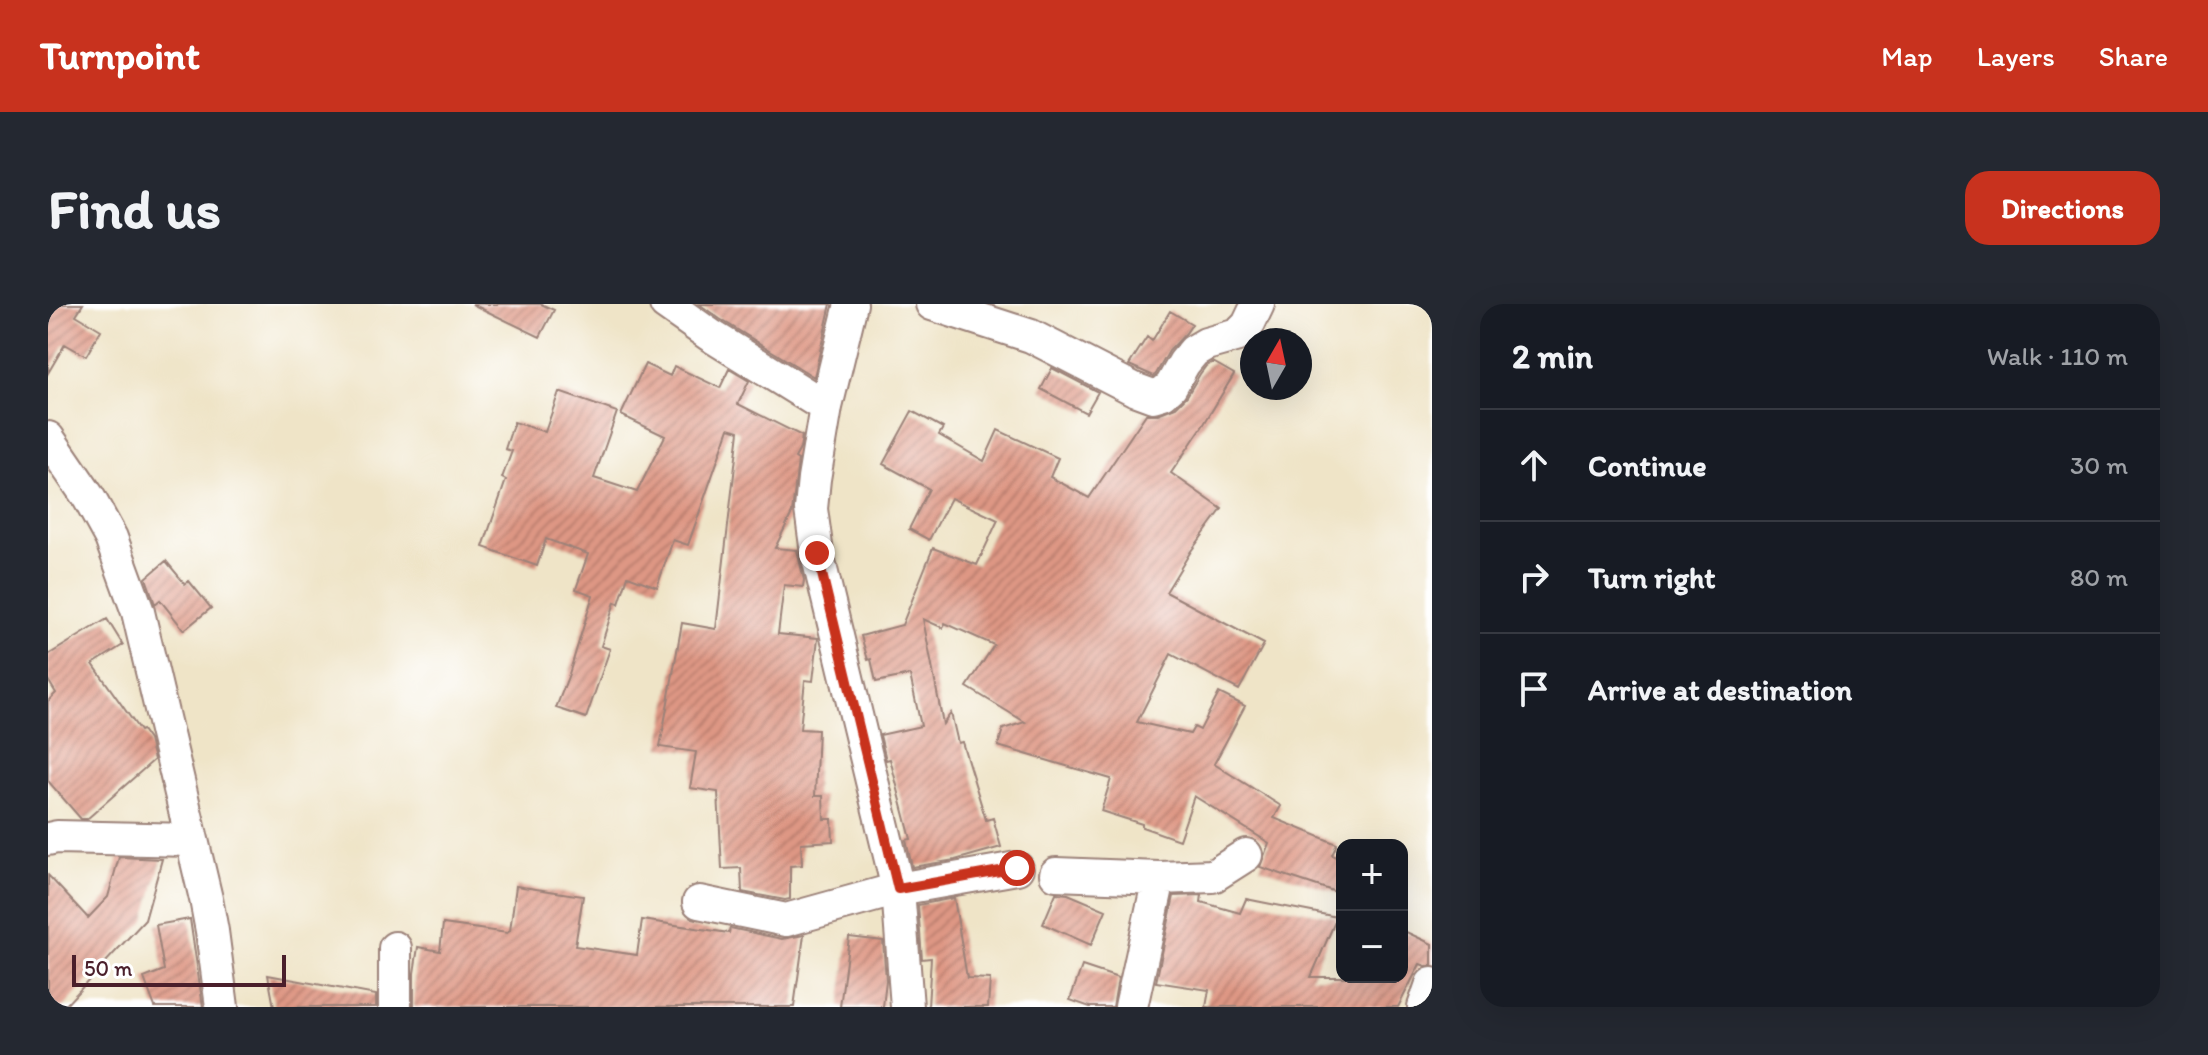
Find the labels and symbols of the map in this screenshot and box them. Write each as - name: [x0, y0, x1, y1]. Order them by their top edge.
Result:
- north arrow: [1240, 328, 1312, 400]
- route end: [799, 535, 835, 571]
- route start: [999, 850, 1035, 886]
- scale bar: [72, 951, 286, 987]

